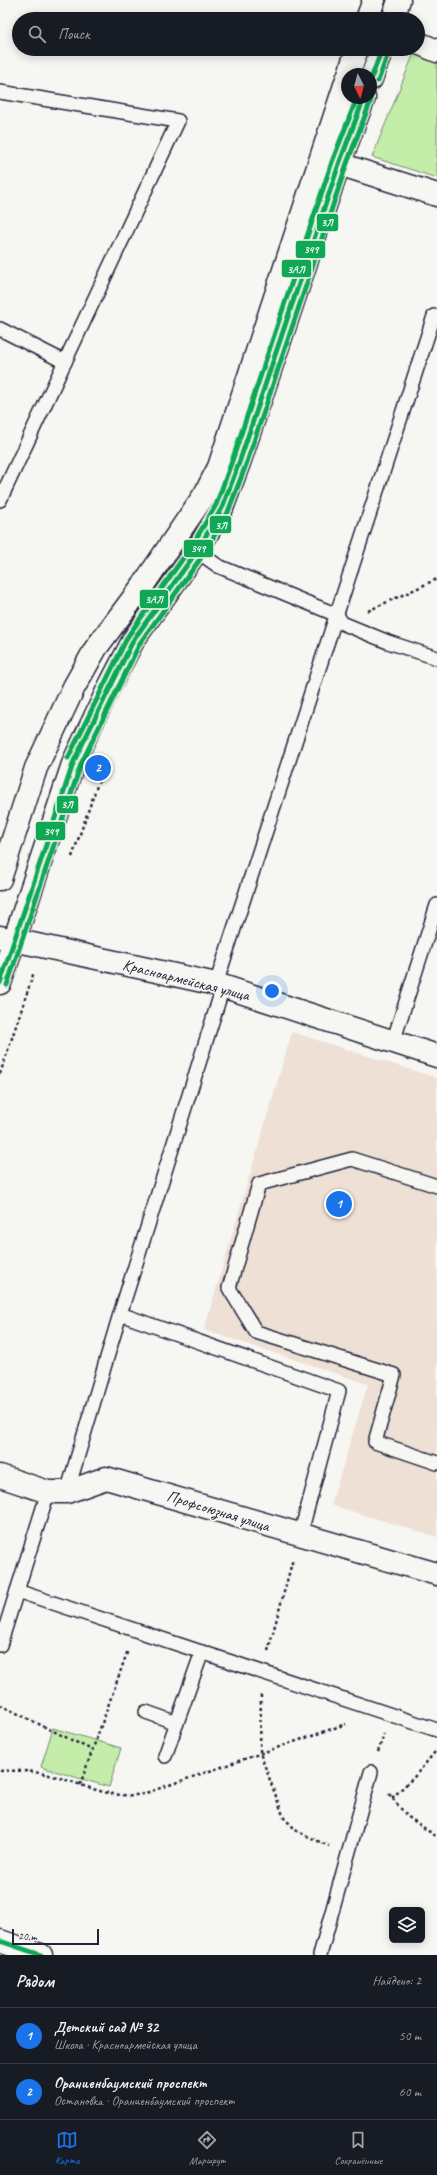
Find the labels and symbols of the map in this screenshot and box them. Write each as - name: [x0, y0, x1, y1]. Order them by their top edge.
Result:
- north arrow: [341, 68, 377, 104]
- line badge: 3Л: [316, 213, 339, 232]
- text: 3Л: [321, 215, 334, 229]
- line badge: 349: [295, 240, 326, 259]
- text: 349: [304, 242, 320, 256]
- line badge: 3АЛ: [281, 259, 312, 278]
- text: 3АЛ: [287, 262, 306, 276]
- line badge: 3Л: [209, 515, 232, 534]
- text: 3Л: [215, 518, 228, 532]
- line badge: 349: [183, 539, 214, 558]
- text: 349: [191, 541, 207, 555]
- line badge: 3АЛ: [139, 589, 169, 609]
- text: 3АЛ: [145, 592, 164, 606]
- pin: 2: [85, 753, 111, 783]
- line badge: 3Л: [56, 795, 79, 814]
- text: 3Л: [61, 797, 74, 811]
- line badge: 349: [35, 821, 66, 841]
- text: 349: [44, 824, 60, 838]
- street label: Красноармейская улица: [121, 955, 253, 1006]
- your location: [262, 981, 282, 1001]
- pin: 1: [326, 1189, 352, 1219]
- street label: Профсоюзная улица: [164, 1486, 273, 1537]
- scale bar: [12, 1927, 99, 1946]

